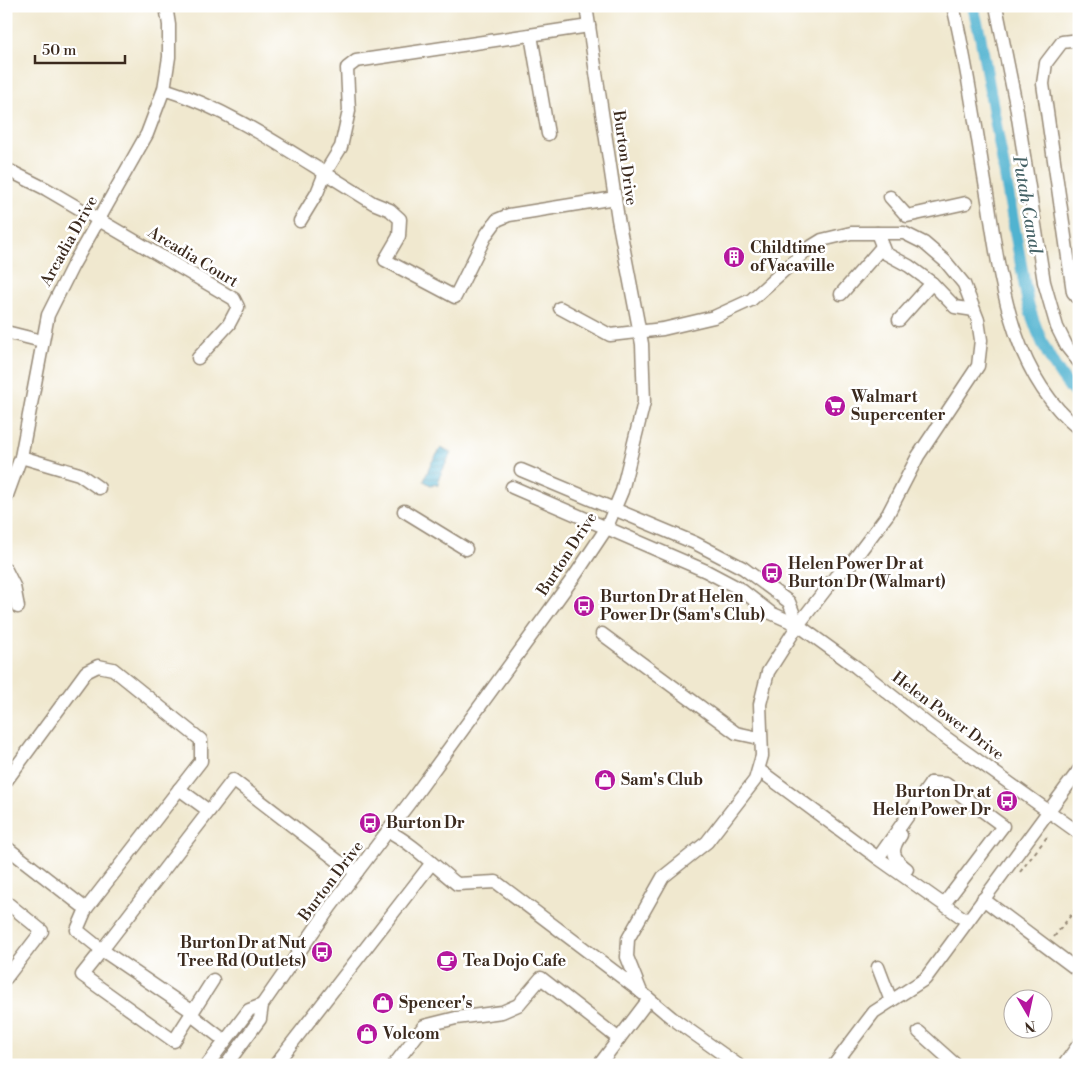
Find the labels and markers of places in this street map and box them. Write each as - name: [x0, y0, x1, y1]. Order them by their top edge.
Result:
- place label: Childtime of Vacaville: [750, 238, 835, 276]
- building icon: Childtime of Vacaville: [722, 245, 746, 269]
- place label: Walmart Supercenter: [850, 387, 946, 425]
- supermarket icon: Walmart Supercenter: [823, 394, 847, 418]
- place label: Helen Power Dr at Burton Dr (Walmart): [788, 554, 946, 592]
- bus stop icon: Helen Power Dr at Burton Dr (Walmart): [760, 561, 784, 585]
- place label: Burton Dr at Helen Power Dr (Sam's Club): [600, 587, 765, 625]
- bus stop icon: Burton Dr at Helen Power Dr (Sam's Club): [572, 594, 596, 618]
- shop icon: Sam's Club: [593, 768, 617, 792]
- place label: Sam's Club: [621, 770, 703, 790]
- place label: Burton Dr at Helen Power Dr: [873, 782, 991, 820]
- bus stop icon: Burton Dr at Helen Power Dr: [995, 789, 1019, 813]
- bus stop icon: Burton Dr: [358, 811, 382, 835]
- place label: Burton Dr: [386, 813, 465, 833]
- place label: Burton Dr at Nut Tree Rd (Outlets): [178, 933, 306, 971]
- bus stop icon: Burton Dr at Nut Tree Rd (Outlets): [310, 940, 334, 964]
- cafe icon: Tea Dojo Cafe: [435, 949, 459, 973]
- place label: Tea Dojo Cafe: [463, 951, 566, 971]
- shop icon: Spencer's: [371, 991, 395, 1015]
- place label: Spencer's: [399, 993, 473, 1013]
- shop icon: Volcom: [355, 1022, 379, 1046]
- place label: Volcom: [382, 1024, 440, 1044]

